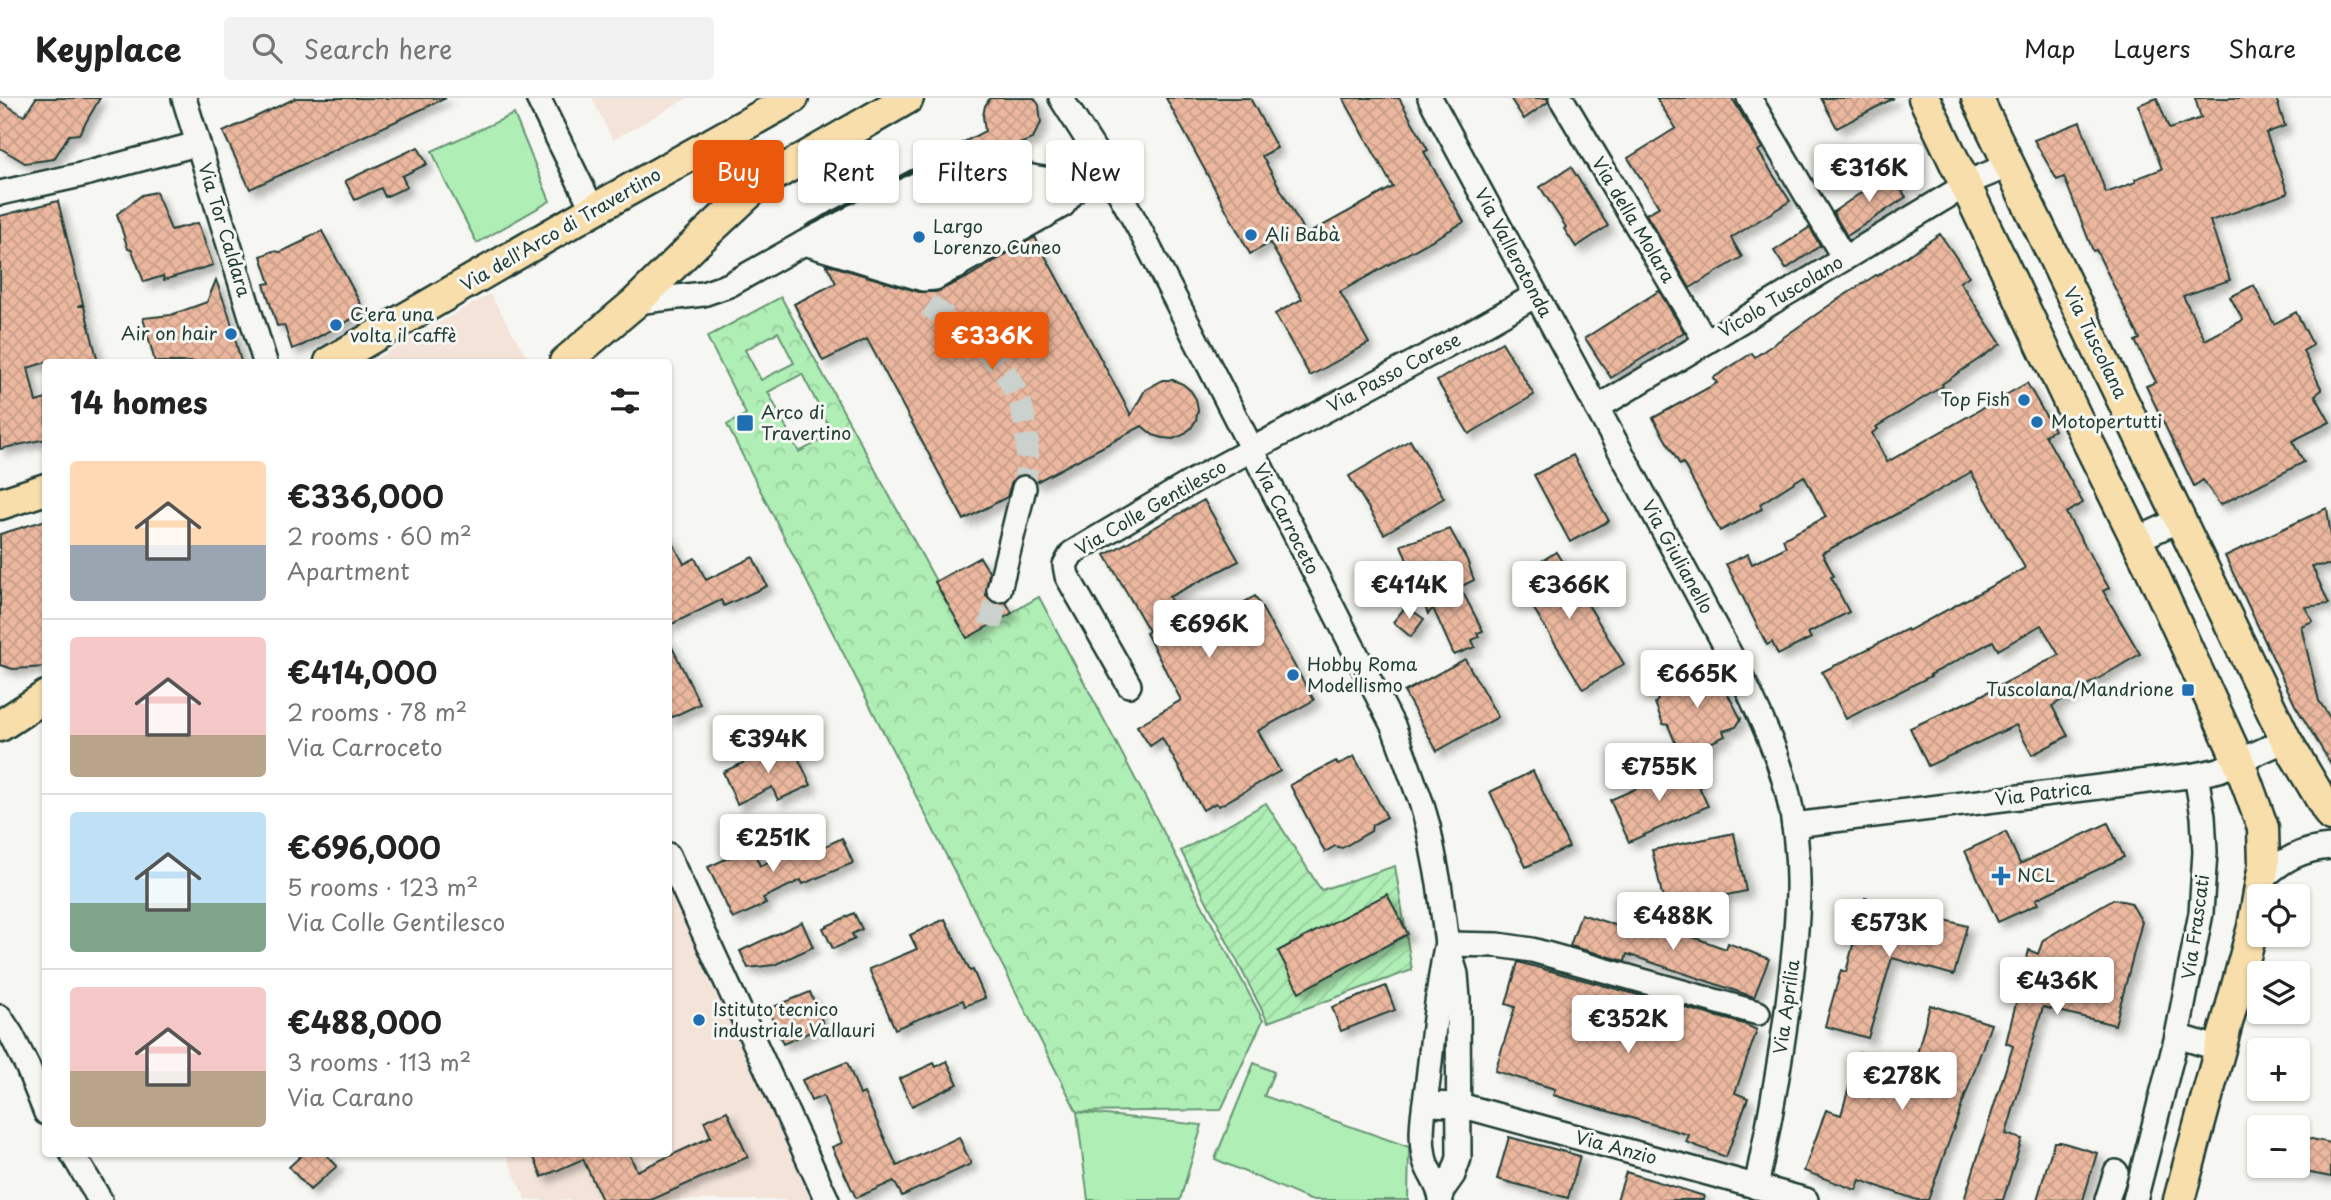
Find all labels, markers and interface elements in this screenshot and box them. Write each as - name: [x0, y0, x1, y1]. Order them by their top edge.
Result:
- search box: [224, 17, 714, 80]
- text: Keyplace: [35, 23, 182, 73]
- icon: search: [248, 29, 286, 67]
- text: Search here: [304, 29, 452, 68]
- text: Map: [2024, 30, 2075, 66]
- text: Layers: [2113, 30, 2190, 66]
- text: Share: [2228, 30, 2296, 66]
- chip: Buy: [693, 140, 784, 203]
- chip: Rent: [798, 140, 899, 203]
- chip: Filters: [913, 140, 1032, 203]
- chip: New: [1046, 140, 1144, 203]
- pin: €316K: [1820, 144, 1918, 204]
- text: €316K: [1830, 149, 1908, 184]
- street label: Via della Molara: [1586, 151, 1683, 288]
- street label: Via Tor Caldara: [192, 159, 259, 300]
- street label: Via dell'Arco di Travertino: [455, 160, 665, 297]
- street label: Via Vallerotonda: [1469, 183, 1560, 322]
- place label: Largo Lorenzo Cuneo: [933, 212, 1061, 260]
- place label: Ali Babà: [1265, 220, 1341, 247]
- marker: Ali Babà: [1243, 227, 1259, 243]
- marker: Largo Lorenzo Cuneo: [911, 229, 927, 245]
- street label: Vicolo Tuscolano: [1713, 248, 1848, 344]
- street label: Via Tuscolana: [2058, 282, 2135, 403]
- place label: C'era una volta il caffè: [350, 300, 456, 348]
- pin: €336K: [943, 313, 1041, 372]
- marker: C'era una volta il caffè: [328, 317, 344, 333]
- text: €336K: [951, 317, 1033, 352]
- place label: Air on hair: [121, 319, 218, 346]
- street label: Via Passo Corese: [1322, 325, 1465, 418]
- marker: Air on hair: [223, 326, 239, 342]
- text: 14 homes: [70, 379, 208, 424]
- icon: filters: [606, 382, 644, 420]
- place label: Top Fish: [1940, 385, 2010, 412]
- marker: Top Fish: [2016, 392, 2032, 408]
- place label: Arco di Travertino: [761, 398, 851, 446]
- place label: Motopertutti: [2051, 407, 2162, 434]
- marker: Arco di Travertino: [735, 413, 755, 433]
- marker: Motopertutti: [2029, 414, 2045, 430]
- street label: Via Colle Gentilesco: [1070, 452, 1231, 561]
- street label: Via Carroceto: [1248, 458, 1327, 579]
- text: €336,000: [287, 473, 444, 518]
- icon: home: [126, 489, 210, 573]
- street label: Via Giulianello: [1636, 494, 1721, 618]
- text: 2 rooms · 60 m²: [287, 518, 472, 553]
- text: Apartment: [287, 553, 410, 588]
- pin: €414K: [1360, 561, 1458, 621]
- pin: €366K: [1520, 561, 1618, 621]
- text: €414K: [1370, 566, 1448, 601]
- text: €366K: [1528, 566, 1610, 601]
- pin: €696K: [1160, 601, 1258, 660]
- text: €696K: [1169, 605, 1249, 640]
- text: €414,000: [287, 649, 437, 694]
- place label: Hobby Roma Modellismo: [1307, 650, 1418, 698]
- pin: €665K: [1648, 650, 1746, 710]
- text: €665K: [1656, 655, 1738, 690]
- icon: home: [126, 665, 210, 749]
- marker: Hobby Roma Modellismo: [1285, 667, 1301, 683]
- place label: Tuscolana/Mandrione: [1986, 675, 2174, 702]
- marker: Tuscolana/Mandrione: [2180, 682, 2196, 698]
- text: 2 rooms · 78 m²: [287, 694, 467, 729]
- pin: €394K: [719, 716, 817, 775]
- text: €394K: [729, 720, 807, 755]
- text: Via Carroceto: [287, 729, 443, 764]
- pin: €755K: [1610, 744, 1708, 803]
- text: €755K: [1621, 748, 1697, 783]
- street label: Via Patrica: [1993, 773, 2093, 812]
- pin: €251K: [724, 814, 822, 874]
- text: €251K: [736, 819, 810, 854]
- text: €696,000: [287, 824, 441, 869]
- icon: home: [126, 840, 210, 924]
- place label: NCL: [2017, 861, 2055, 888]
- marker: NCL: [1991, 866, 2011, 886]
- text: 5 rooms · 123 m²: [287, 869, 478, 904]
- street label: Via Frascati: [2174, 873, 2215, 981]
- map controls: [2247, 884, 2310, 1178]
- button: locate: [2247, 884, 2310, 947]
- pin: €488K: [1624, 892, 1722, 952]
- text: €488K: [1633, 897, 1713, 932]
- pin: €573K: [1840, 900, 1938, 959]
- text: Via Colle Gentilesco: [287, 904, 505, 939]
- text: €573K: [1850, 904, 1928, 939]
- street label: Via Aprilia: [1766, 957, 1806, 1056]
- pin: €436K: [2008, 958, 2106, 1017]
- button: layers: [2247, 961, 2310, 1024]
- text: €436K: [2016, 962, 2098, 997]
- place label: Istituto tecnico industriale Vallauri: [713, 995, 875, 1043]
- pin: €352K: [1579, 996, 1677, 1055]
- text: €488,000: [287, 999, 442, 1044]
- text: €352K: [1588, 1000, 1668, 1035]
- marker: Istituto tecnico industriale Vallauri: [691, 1012, 707, 1028]
- icon: home: [126, 1015, 210, 1099]
- button: +: [2247, 1038, 2310, 1101]
- text: 3 rooms · 113 m²: [287, 1044, 471, 1079]
- pin: €278K: [1853, 1052, 1951, 1112]
- text: €278K: [1863, 1057, 1941, 1092]
- text: Via Carano: [287, 1079, 414, 1114]
- button: −: [2247, 1115, 2310, 1178]
- street label: Via Anzio: [1572, 1123, 1660, 1170]

